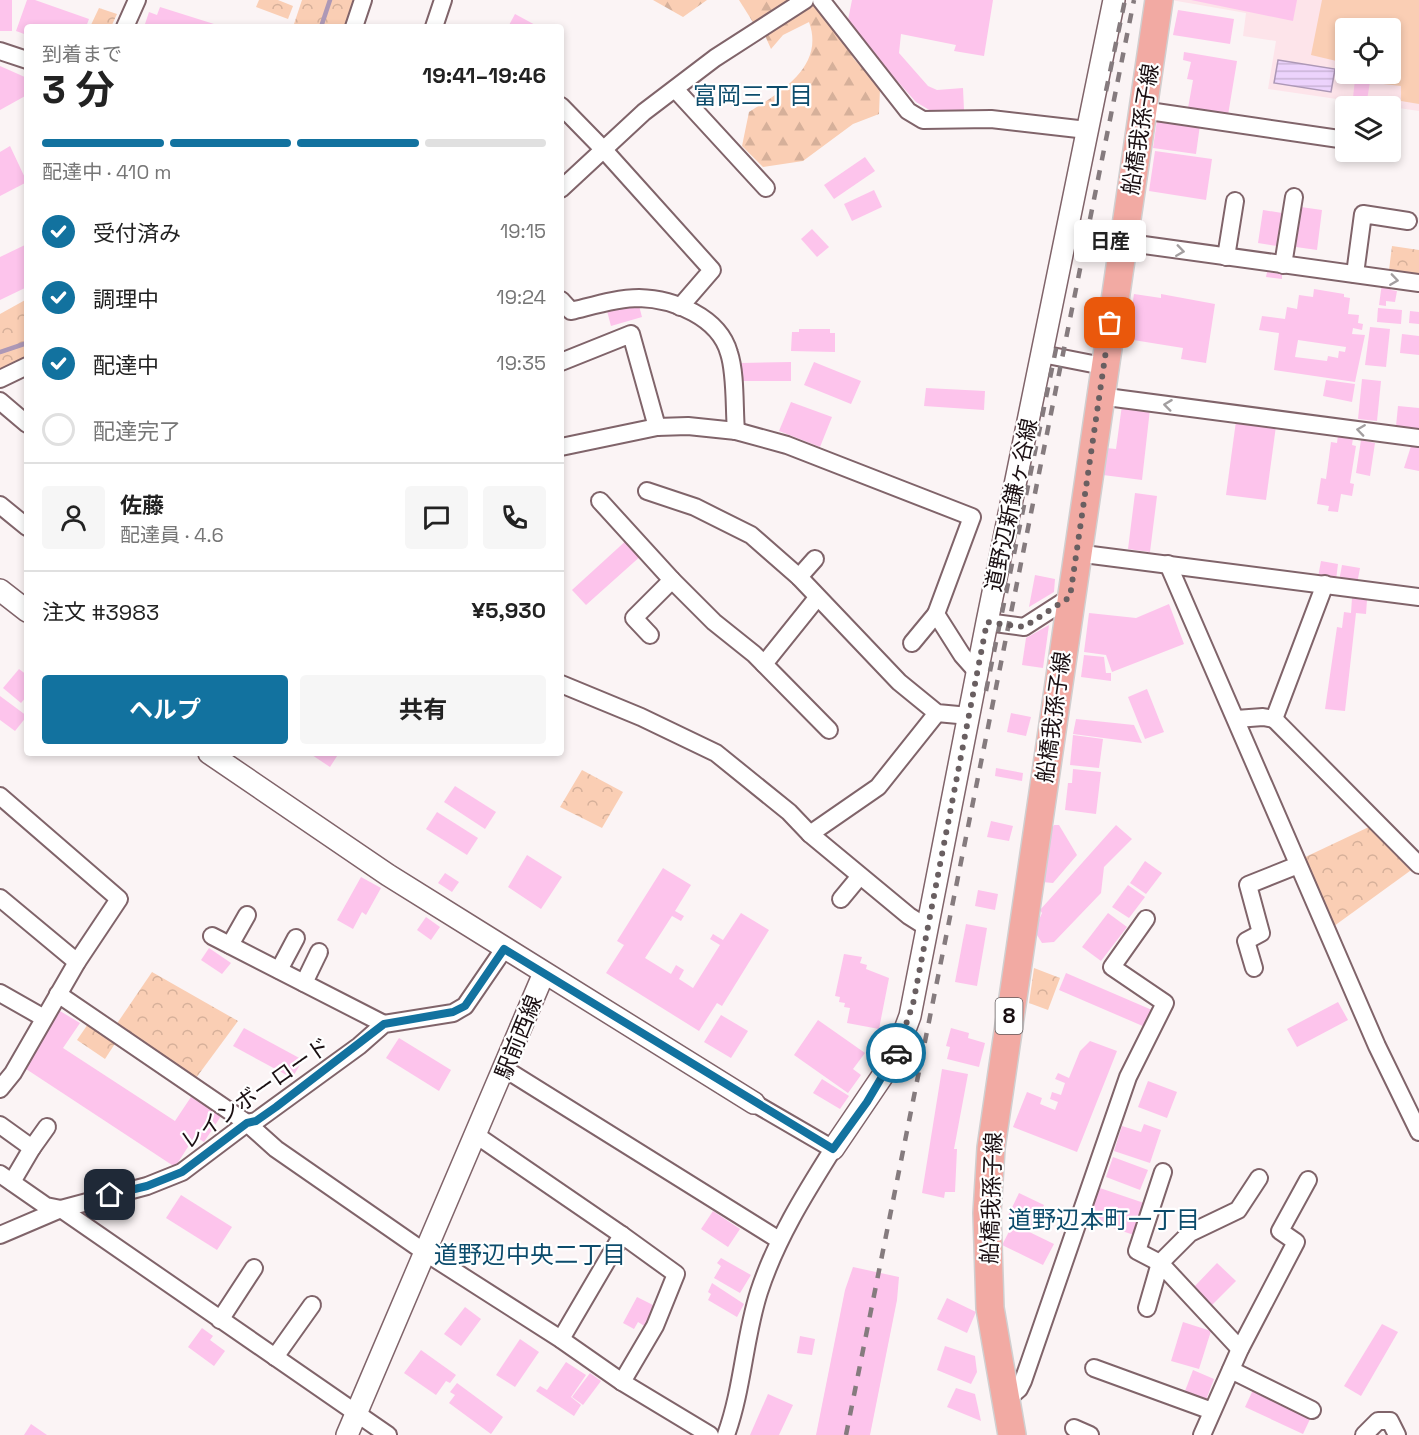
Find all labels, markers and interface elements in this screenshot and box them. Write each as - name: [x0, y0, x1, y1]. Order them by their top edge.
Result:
- map controls: [1335, 18, 1401, 162]
- button: locate: [1335, 18, 1401, 84]
- text: 到着まで: [42, 41, 122, 67]
- text: 19:41–19:46: [422, 61, 546, 89]
- street label: 船橋我孫子線: [1116, 62, 1164, 196]
- text: 3 分: [42, 65, 115, 114]
- district label: 富岡三丁目: [693, 80, 813, 111]
- button: layers: [1335, 96, 1401, 162]
- text: 配達中 · 410 m: [42, 159, 172, 185]
- icon: check: [42, 215, 75, 248]
- text: 19:15: [500, 218, 546, 244]
- text: 受付済み: [93, 219, 181, 247]
- callout: 日産: [1074, 221, 1146, 263]
- text: 日産: [1090, 228, 1130, 254]
- one-way arrow: [1176, 244, 1185, 256]
- one-way arrow: [1390, 273, 1399, 285]
- icon: check: [42, 281, 75, 314]
- text: 19:24: [496, 284, 546, 310]
- text: 調理中: [93, 285, 159, 313]
- pin: [1084, 297, 1135, 348]
- icon: bag: [1093, 306, 1126, 339]
- icon: check: [42, 347, 75, 380]
- text: 19:35: [496, 350, 546, 376]
- text: 配達中: [93, 351, 159, 379]
- one-way arrow: [1163, 399, 1172, 412]
- street label: 道野辺新鎌ヶ谷線: [979, 416, 1043, 594]
- text: 配達完了: [93, 417, 181, 445]
- one-way arrow: [1356, 425, 1366, 437]
- button: person: [42, 486, 105, 549]
- button: chat: [405, 486, 468, 549]
- button: phone: [483, 486, 546, 549]
- text: 佐藤: [120, 491, 164, 519]
- text: 配達員 · 4.6: [120, 522, 224, 548]
- text: ¥5,930: [472, 596, 546, 624]
- text: 注文 #3983: [42, 598, 159, 626]
- street label: 船橋我孫子線: [1030, 650, 1076, 784]
- button: ヘルプ: [42, 675, 288, 744]
- button: 共有: [300, 675, 546, 744]
- street label: 駅前西線: [489, 991, 547, 1083]
- road number: 8: [996, 998, 1022, 1034]
- courier: [866, 1023, 926, 1083]
- street label: レインボーロード: [175, 1031, 335, 1155]
- icon: car: [880, 1037, 913, 1070]
- street label: 船橋我孫子線: [975, 1132, 1007, 1264]
- pin: [84, 1169, 135, 1220]
- icon: home: [93, 1178, 126, 1211]
- district label: 道野辺本町一丁目: [1008, 1204, 1200, 1235]
- district label: 道野辺中央二丁目: [434, 1239, 626, 1270]

